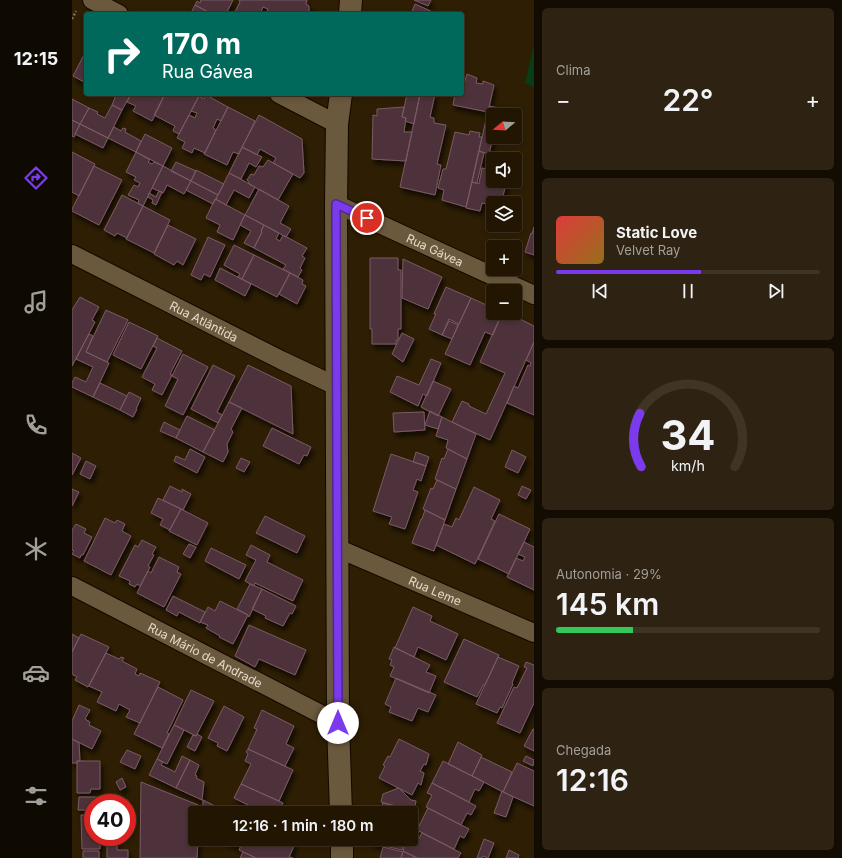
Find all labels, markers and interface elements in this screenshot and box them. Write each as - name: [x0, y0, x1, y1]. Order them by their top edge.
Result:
- text: 170 m: [162, 27, 241, 61]
- icon: right: [96, 28, 148, 80]
- text: 12:15: [14, 48, 58, 69]
- text: Rua Gávea: [162, 61, 253, 82]
- text: Clima: [556, 62, 590, 78]
- text: 22°: [662, 82, 714, 118]
- text: −: [556, 87, 571, 113]
- text: +: [805, 87, 820, 113]
- north arrow: [486, 108, 522, 144]
- map controls: [486, 108, 522, 320]
- button: sound: [486, 152, 522, 188]
- icon: directions: [22, 164, 50, 192]
- button: layers: [486, 196, 522, 232]
- pin: [350, 201, 384, 235]
- icon: arrive: [356, 207, 378, 229]
- text: Static Love: [616, 223, 697, 242]
- street label: Rua Gávea: [404, 230, 466, 269]
- button: +: [486, 240, 522, 276]
- text: Velvet Ray: [616, 242, 680, 258]
- icon: previous: [589, 280, 611, 302]
- icon: pause: [677, 280, 699, 302]
- icon: next: [765, 280, 787, 302]
- button: −: [486, 284, 522, 320]
- icon: music: [22, 288, 50, 316]
- street label: Rua Atlântida: [167, 297, 241, 345]
- text: 34: [661, 410, 715, 460]
- icon: phone: [22, 411, 50, 439]
- text: km/h: [671, 457, 705, 474]
- icon: climate: [22, 535, 50, 563]
- text: Autonomia · 29%: [556, 566, 662, 582]
- street label: Rua Leme: [406, 572, 464, 608]
- text: 145 km: [556, 586, 659, 622]
- street label: Rua Mário de Andrade: [146, 619, 265, 690]
- icon: car: [22, 659, 50, 687]
- position arrow: [317, 702, 359, 744]
- text: Chegada: [556, 742, 611, 758]
- text: 12:16: [556, 762, 629, 798]
- icon: filters: [22, 782, 50, 810]
- speed limit sign: 40: [84, 794, 136, 846]
- text: 12:16 · 1 min · 180 m: [233, 816, 373, 835]

